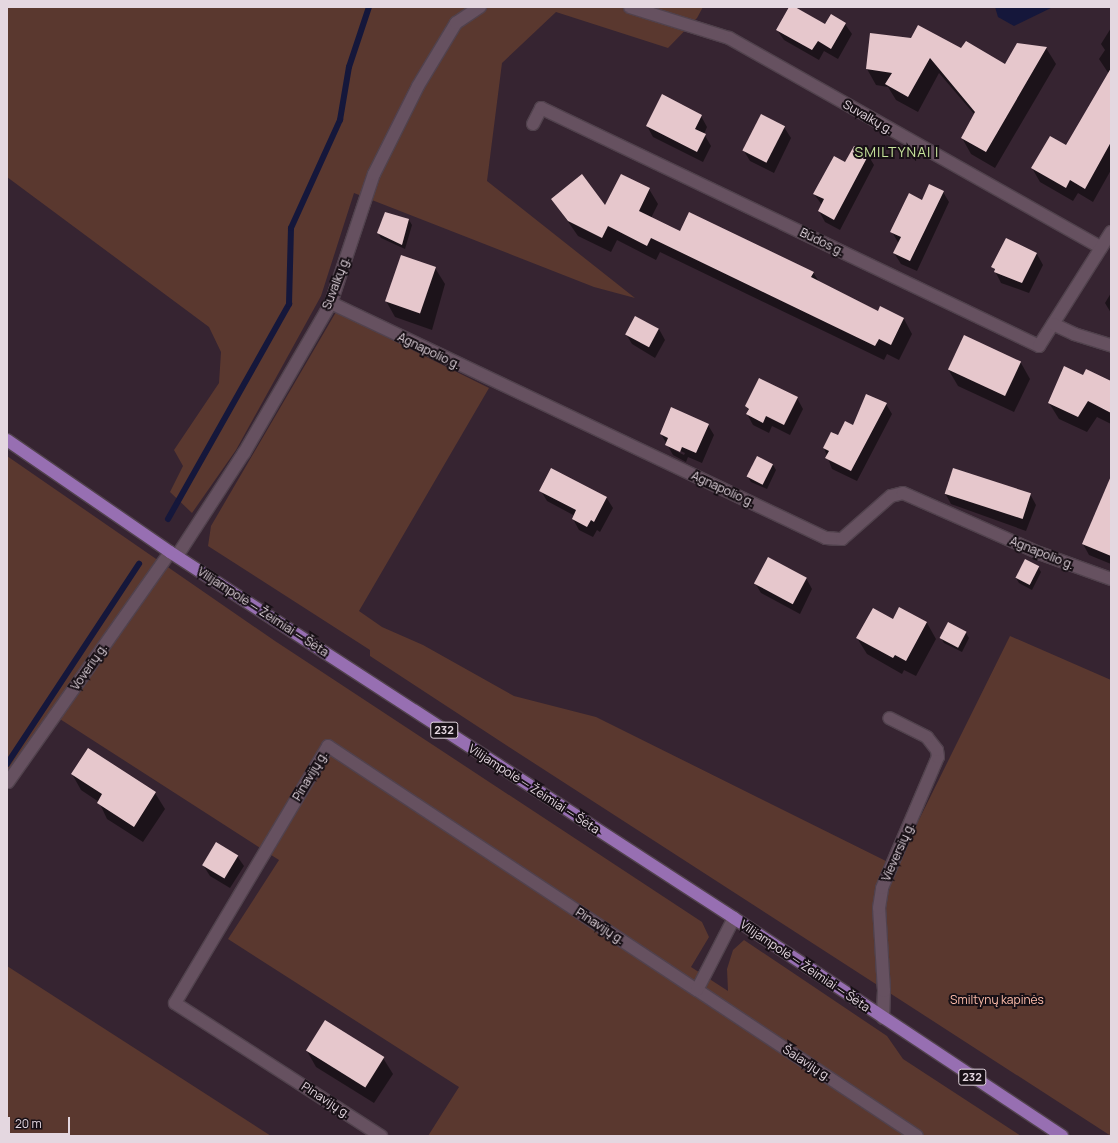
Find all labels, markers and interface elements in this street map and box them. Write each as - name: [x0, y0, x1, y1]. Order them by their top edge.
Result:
- street label: Suvalkų g.: [840, 97, 896, 137]
- district label: SMILTYNAI I: [855, 144, 939, 160]
- street label: Būdos g.: [798, 225, 846, 259]
- street label: Suvalkų g.: [319, 255, 353, 311]
- street label: Agnapolio g.: [395, 330, 463, 372]
- street label: Agnapolio g.: [689, 468, 757, 510]
- street label: Agnapolio g.: [1008, 534, 1076, 572]
- street label: Vilijampolė — Žeimiai — Šėta: [195, 564, 331, 660]
- street label: Voverių g.: [68, 641, 110, 693]
- road number: 232: [430, 721, 458, 739]
- street label: Vilijampolė — Žeimiai — Šėta: [466, 741, 602, 837]
- street label: Pinavijų g.: [290, 749, 330, 803]
- street label: Vieversių g.: [879, 821, 917, 883]
- street label: Pinavijų g.: [573, 905, 627, 947]
- street label: Vilijampolė — Žeimiai — Šėta: [738, 917, 872, 1015]
- park label: Smiltynų kapinės: [950, 993, 1044, 1007]
- street label: Šalavijų g.: [780, 1042, 834, 1084]
- road number: 232: [958, 1068, 986, 1086]
- street label: Pinavijų g.: [299, 1079, 353, 1121]
- scale bar: [10, 1109, 72, 1135]
- text: 20 m: [15, 1115, 42, 1132]

